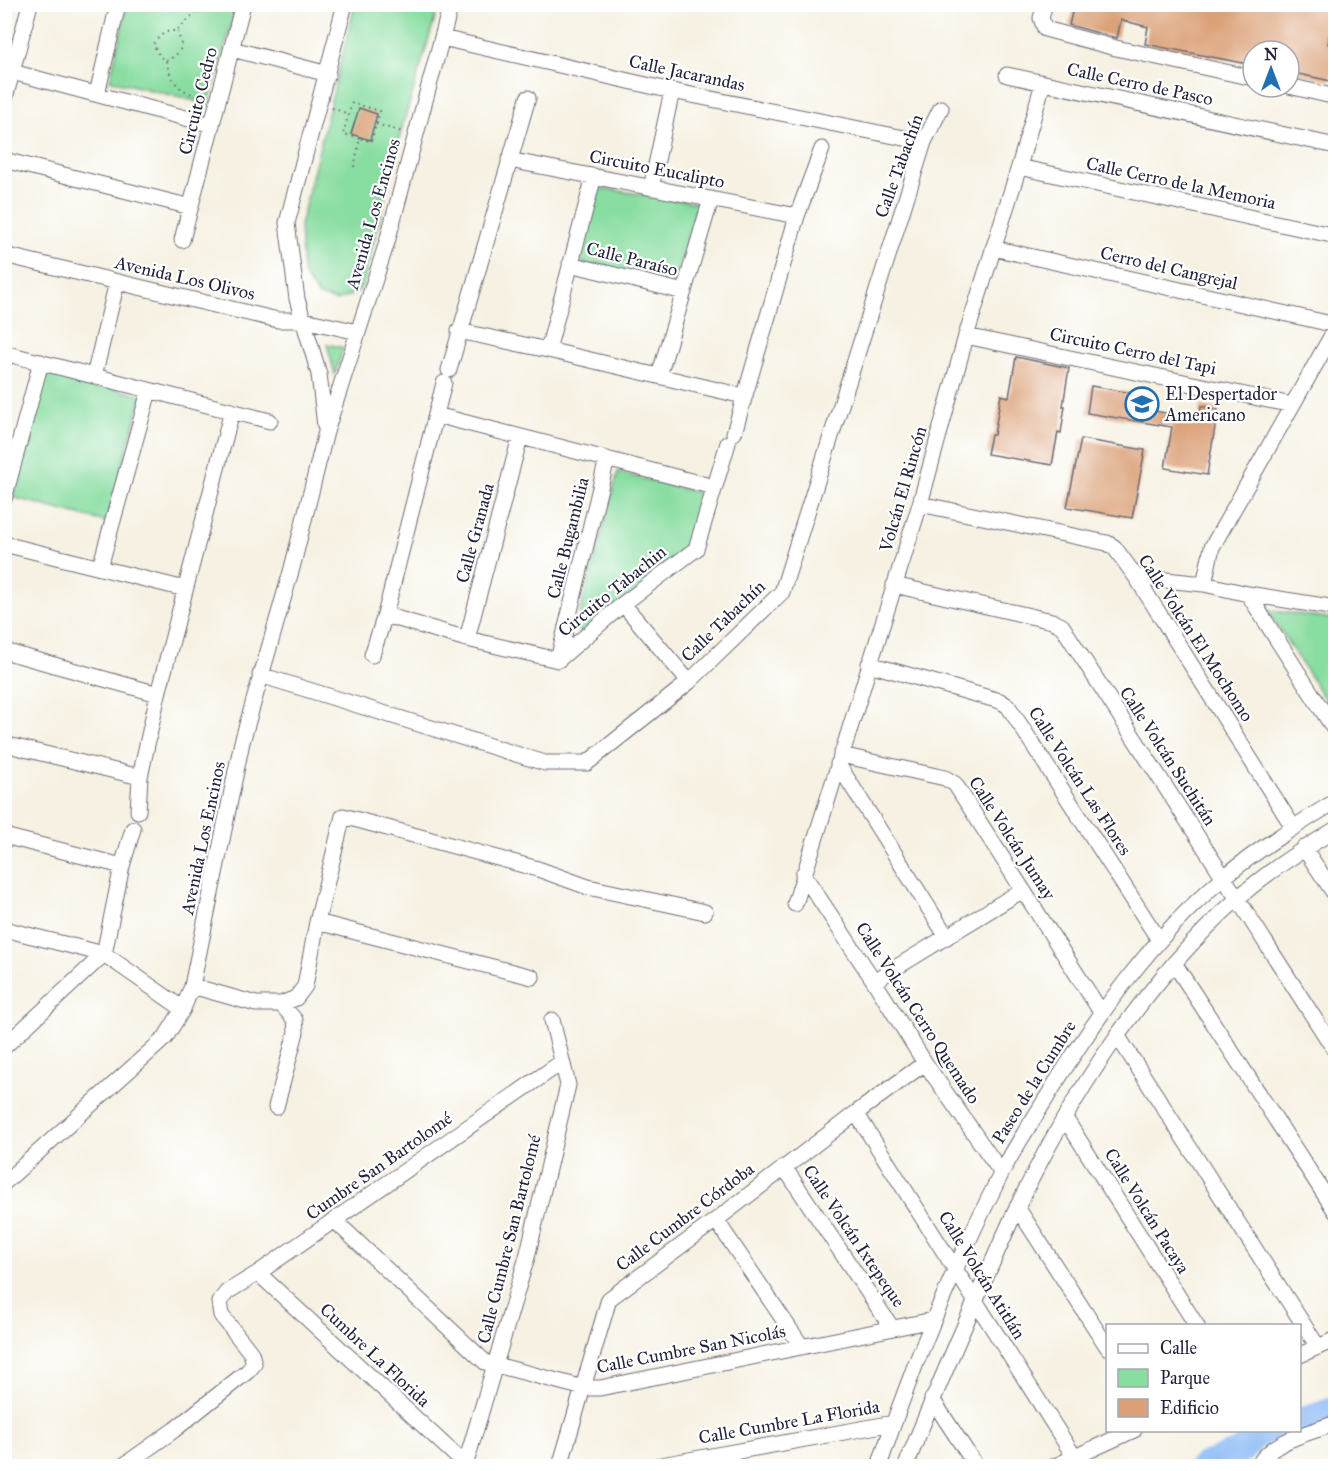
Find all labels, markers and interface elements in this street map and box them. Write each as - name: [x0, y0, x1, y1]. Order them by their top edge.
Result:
- north arrow: [1241, 39, 1301, 99]
- street label: Circuito Cedro: [174, 45, 222, 157]
- text: N: [1264, 45, 1278, 64]
- street label: Calle Jacarandas: [627, 50, 747, 97]
- street label: Calle Cerro de Pasco: [1065, 58, 1215, 110]
- street label: Calle Tabachín: [870, 111, 928, 221]
- street label: Avenida Los Encinos: [341, 136, 405, 293]
- street label: Circuito Eucalipto: [587, 145, 727, 193]
- street label: Calle Cerro de la Memoria: [1084, 152, 1278, 214]
- street label: Calle Paraíso: [584, 237, 680, 281]
- street label: Cerro del Cangrejal: [1098, 241, 1240, 296]
- street label: Avenida Los Olivos: [112, 251, 257, 305]
- street label: Circuito Cerro del Tapi: [1048, 323, 1218, 379]
- place label: El Despertador Americano: [1164, 383, 1277, 426]
- school or university icon: El Despertador Americano: [1124, 386, 1160, 422]
- street label: Volcán El Rincón: [874, 423, 932, 555]
- street label: Calle Bugambilia: [542, 475, 595, 601]
- street label: Calle Granada: [451, 480, 499, 585]
- street label: Circuito Tabachin: [553, 540, 671, 641]
- street label: Calle Volcán El Mochomo: [1134, 550, 1258, 726]
- street label: Calle Tabachín: [676, 575, 770, 667]
- street label: Calle Volcán Suchitán: [1115, 682, 1221, 830]
- street label: Calle Volcán Las Flores: [1024, 703, 1136, 859]
- street label: Avenida Los Encinos: [176, 759, 230, 918]
- street label: Calle Volcán Jumay: [963, 772, 1060, 905]
- street label: Calle Volcán Cerro Quemado: [851, 918, 985, 1108]
- street label: Paseo de la Cumbre: [987, 1016, 1081, 1148]
- street label: Cumbre San Bartolomé: [302, 1107, 457, 1225]
- street label: Calle Cumbre San Bartolomé: [472, 1132, 546, 1346]
- street label: Calle Volcán Pacaya: [1100, 1144, 1195, 1278]
- street label: Calle Cumbre Córdoba: [612, 1158, 759, 1276]
- street label: Calle Volcán Ixtepeque: [797, 1161, 910, 1312]
- street label: Calle Volcán Atitlán: [934, 1207, 1030, 1343]
- street label: Cumbre La Florida: [315, 1298, 435, 1412]
- street label: Calle Cumbre San Nicolás: [595, 1320, 787, 1378]
- legend: [1106, 1324, 1301, 1432]
- text: Calle: [1160, 1337, 1197, 1359]
- text: Parque: [1160, 1367, 1210, 1390]
- street label: Calle Cumbre La Florida: [697, 1395, 882, 1449]
- text: Edificio: [1160, 1397, 1219, 1419]

